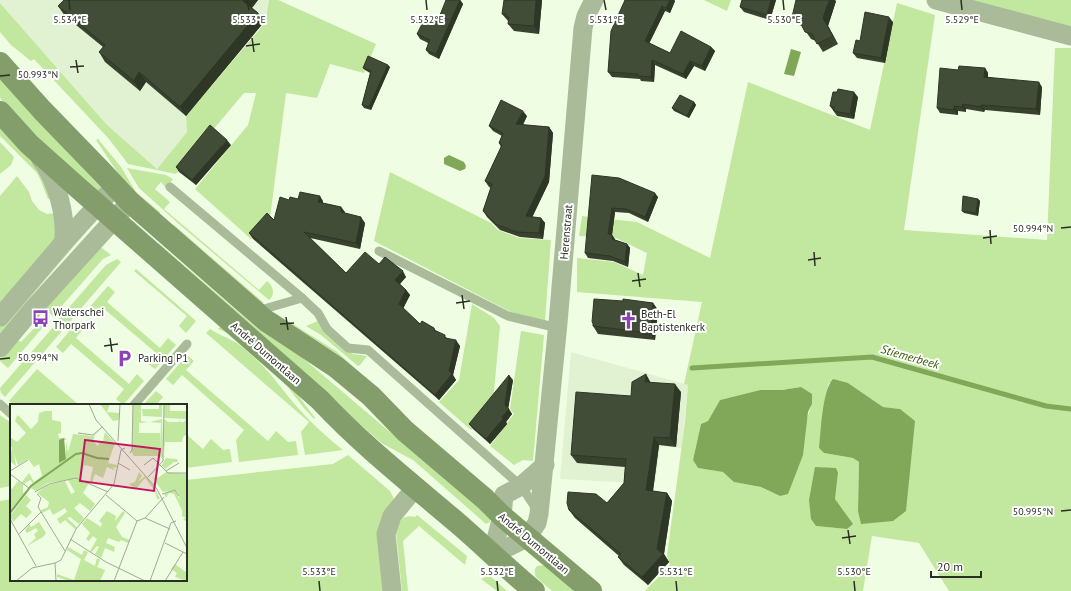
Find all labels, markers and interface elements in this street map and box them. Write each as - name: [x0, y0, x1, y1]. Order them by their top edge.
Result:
- text: 5.534°E: [53, 13, 87, 26]
- text: 5.533°E: [232, 13, 266, 26]
- text: 5.532°E: [410, 13, 444, 26]
- text: 5.531°E: [589, 13, 623, 26]
- text: 5.530°E: [767, 13, 801, 26]
- text: 5.529°E: [945, 13, 979, 26]
- text: 50.993°N: [18, 68, 58, 81]
- street label: Herenstraat: [557, 204, 575, 260]
- text: 50.994°N: [1013, 222, 1053, 235]
- place label: Waterschei Thorpark: [53, 305, 104, 332]
- place label: Beth-El Baptistenkerk: [641, 307, 706, 334]
- bus stop icon: Waterschei Thorpark: [30, 308, 50, 328]
- church icon: Beth-El Baptistenkerk: [618, 310, 638, 330]
- street label: André Dumontlaan: [228, 319, 304, 387]
- water label: Stiemerbeek: [879, 341, 942, 372]
- parking icon: Parking P1: [115, 348, 135, 368]
- text: 50.994°N: [18, 351, 58, 364]
- place label: Parking P1: [138, 351, 188, 365]
- inset map: [10, 404, 187, 581]
- text: 50.995°N: [1013, 505, 1053, 518]
- street label: André Dumontlaan: [496, 509, 572, 577]
- scale bar: [931, 553, 981, 579]
- text: 20 m: [937, 559, 963, 574]
- text: 5.533°E: [302, 565, 336, 578]
- text: 5.532°E: [480, 565, 514, 578]
- text: 5.531°E: [659, 565, 693, 578]
- text: 5.530°E: [837, 565, 871, 578]

